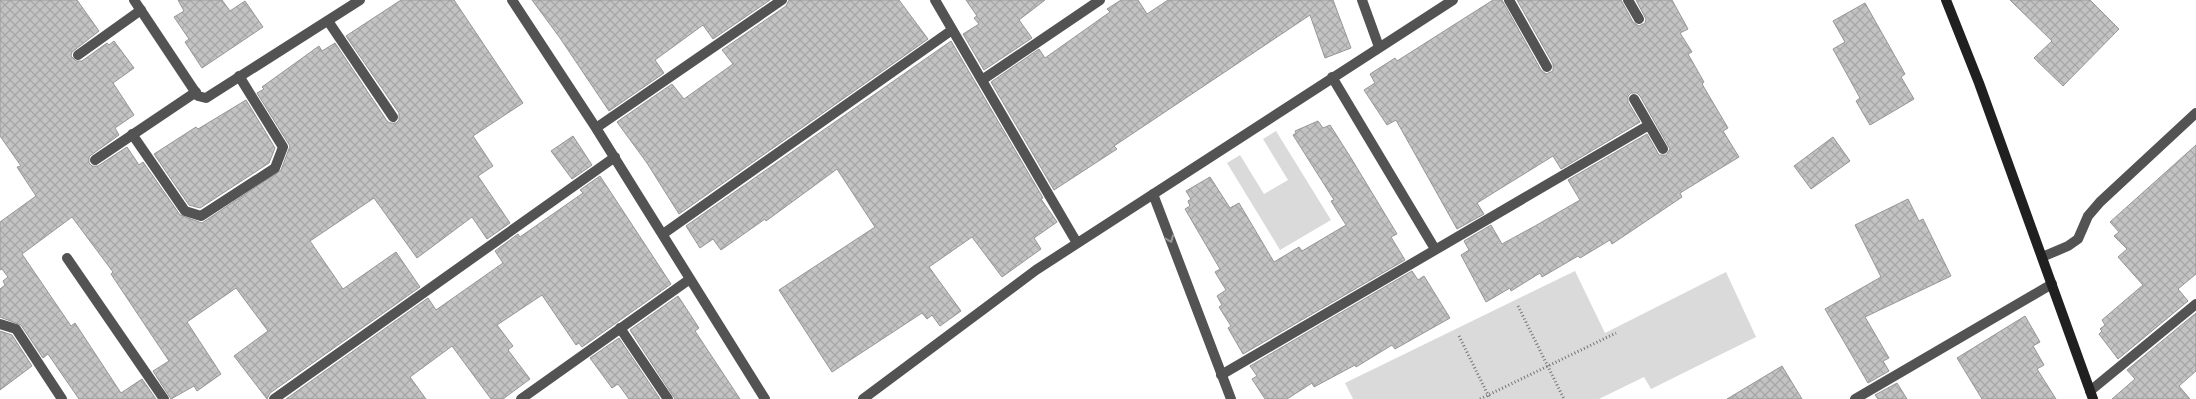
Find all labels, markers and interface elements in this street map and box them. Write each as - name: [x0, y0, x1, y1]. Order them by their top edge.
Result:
- one-way arrow: [1164, 235, 1174, 243]

